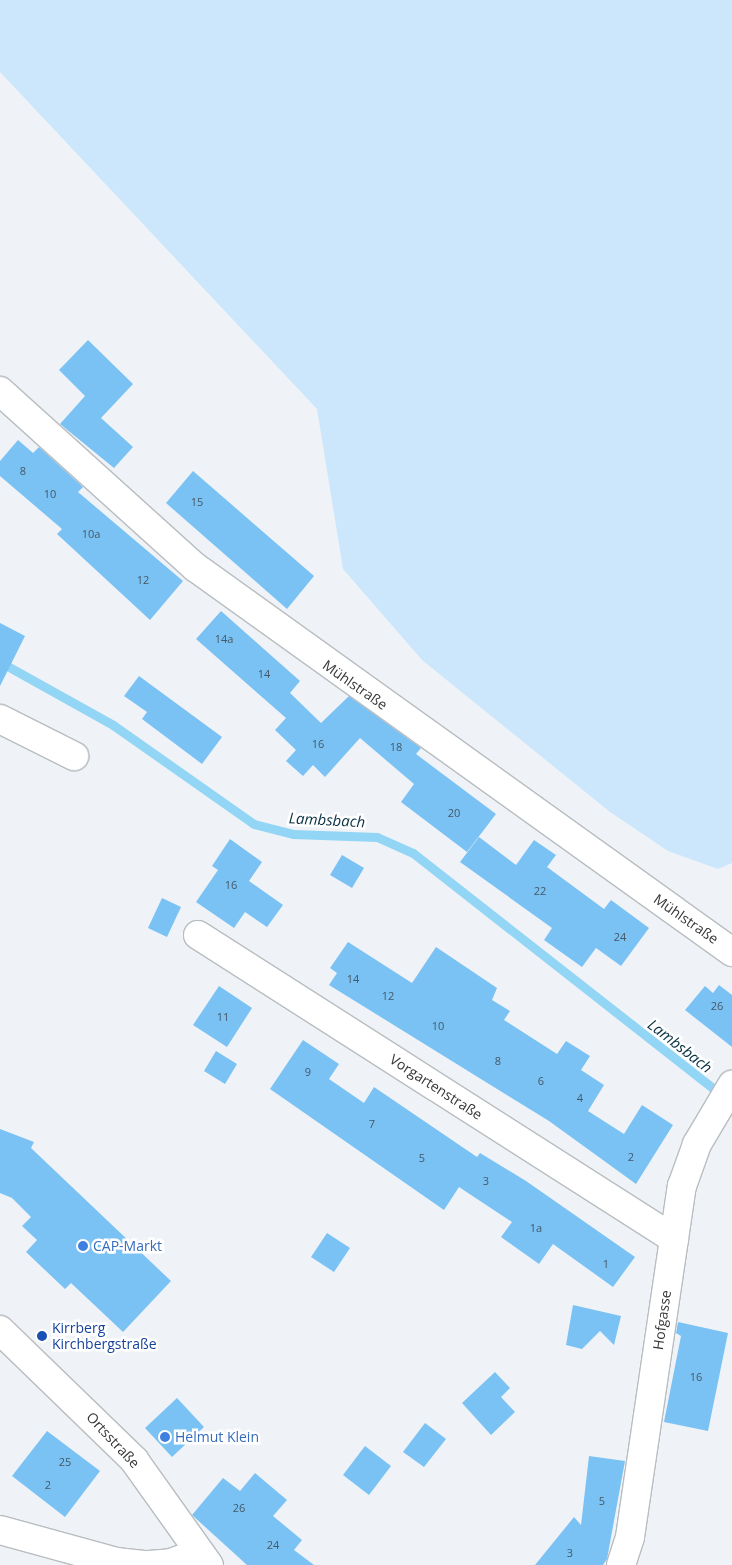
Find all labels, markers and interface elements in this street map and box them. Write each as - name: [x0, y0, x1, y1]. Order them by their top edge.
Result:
- house number: 8: [20, 464, 26, 478]
- house number: 10: [44, 487, 56, 501]
- house number: 15: [191, 495, 203, 509]
- house number: 10a: [82, 527, 100, 541]
- house number: 12: [137, 573, 149, 587]
- house number: 14a: [215, 632, 233, 646]
- street label: Mühlstraße: [319, 657, 391, 713]
- house number: 14: [258, 667, 270, 681]
- house number: 16: [312, 737, 324, 751]
- house number: 18: [390, 740, 402, 754]
- house number: 20: [448, 806, 460, 820]
- water label: Lambsbach: [288, 809, 366, 831]
- house number: 16: [225, 878, 237, 892]
- house number: 22: [534, 884, 546, 898]
- street label: Mühlstraße: [650, 891, 722, 947]
- house number: 24: [614, 930, 626, 944]
- house number: 14: [347, 972, 359, 986]
- house number: 12: [382, 989, 394, 1003]
- house number: 26: [711, 999, 723, 1013]
- house number: 11: [217, 1010, 229, 1024]
- water label: Lambsbach: [644, 1015, 716, 1077]
- house number: 10: [432, 1019, 444, 1033]
- street label: Vorgartenstraße: [387, 1051, 485, 1123]
- house number: 8: [495, 1054, 501, 1068]
- house number: 9: [305, 1065, 311, 1079]
- house number: 6: [538, 1074, 544, 1088]
- house number: 4: [577, 1091, 583, 1105]
- house number: 7: [369, 1117, 375, 1131]
- house number: 2: [628, 1150, 634, 1164]
- house number: 5: [419, 1151, 425, 1165]
- house number: 3: [483, 1174, 489, 1188]
- house number: 1a: [530, 1221, 542, 1235]
- place label: CAP-Markt: [93, 1238, 162, 1254]
- marker: CAP-Markt: [77, 1240, 89, 1252]
- house number: 1: [603, 1257, 609, 1271]
- street label: Hofgasse: [650, 1289, 674, 1351]
- place label: Kirrberg Kirchbergstraße: [52, 1320, 157, 1352]
- marker: Kirrberg Kirchbergstraße: [36, 1330, 48, 1342]
- house number: 16: [690, 1370, 702, 1384]
- street label: Ortsstraße: [83, 1409, 143, 1471]
- place label: Helmut Klein: [175, 1429, 259, 1445]
- marker: Helmut Klein: [159, 1431, 171, 1443]
- house number: 25: [59, 1455, 71, 1469]
- house number: 2: [45, 1478, 51, 1492]
- house number: 5: [599, 1494, 605, 1508]
- house number: 26: [233, 1501, 245, 1515]
- house number: 24: [267, 1538, 279, 1552]
- house number: 3: [567, 1546, 573, 1560]

